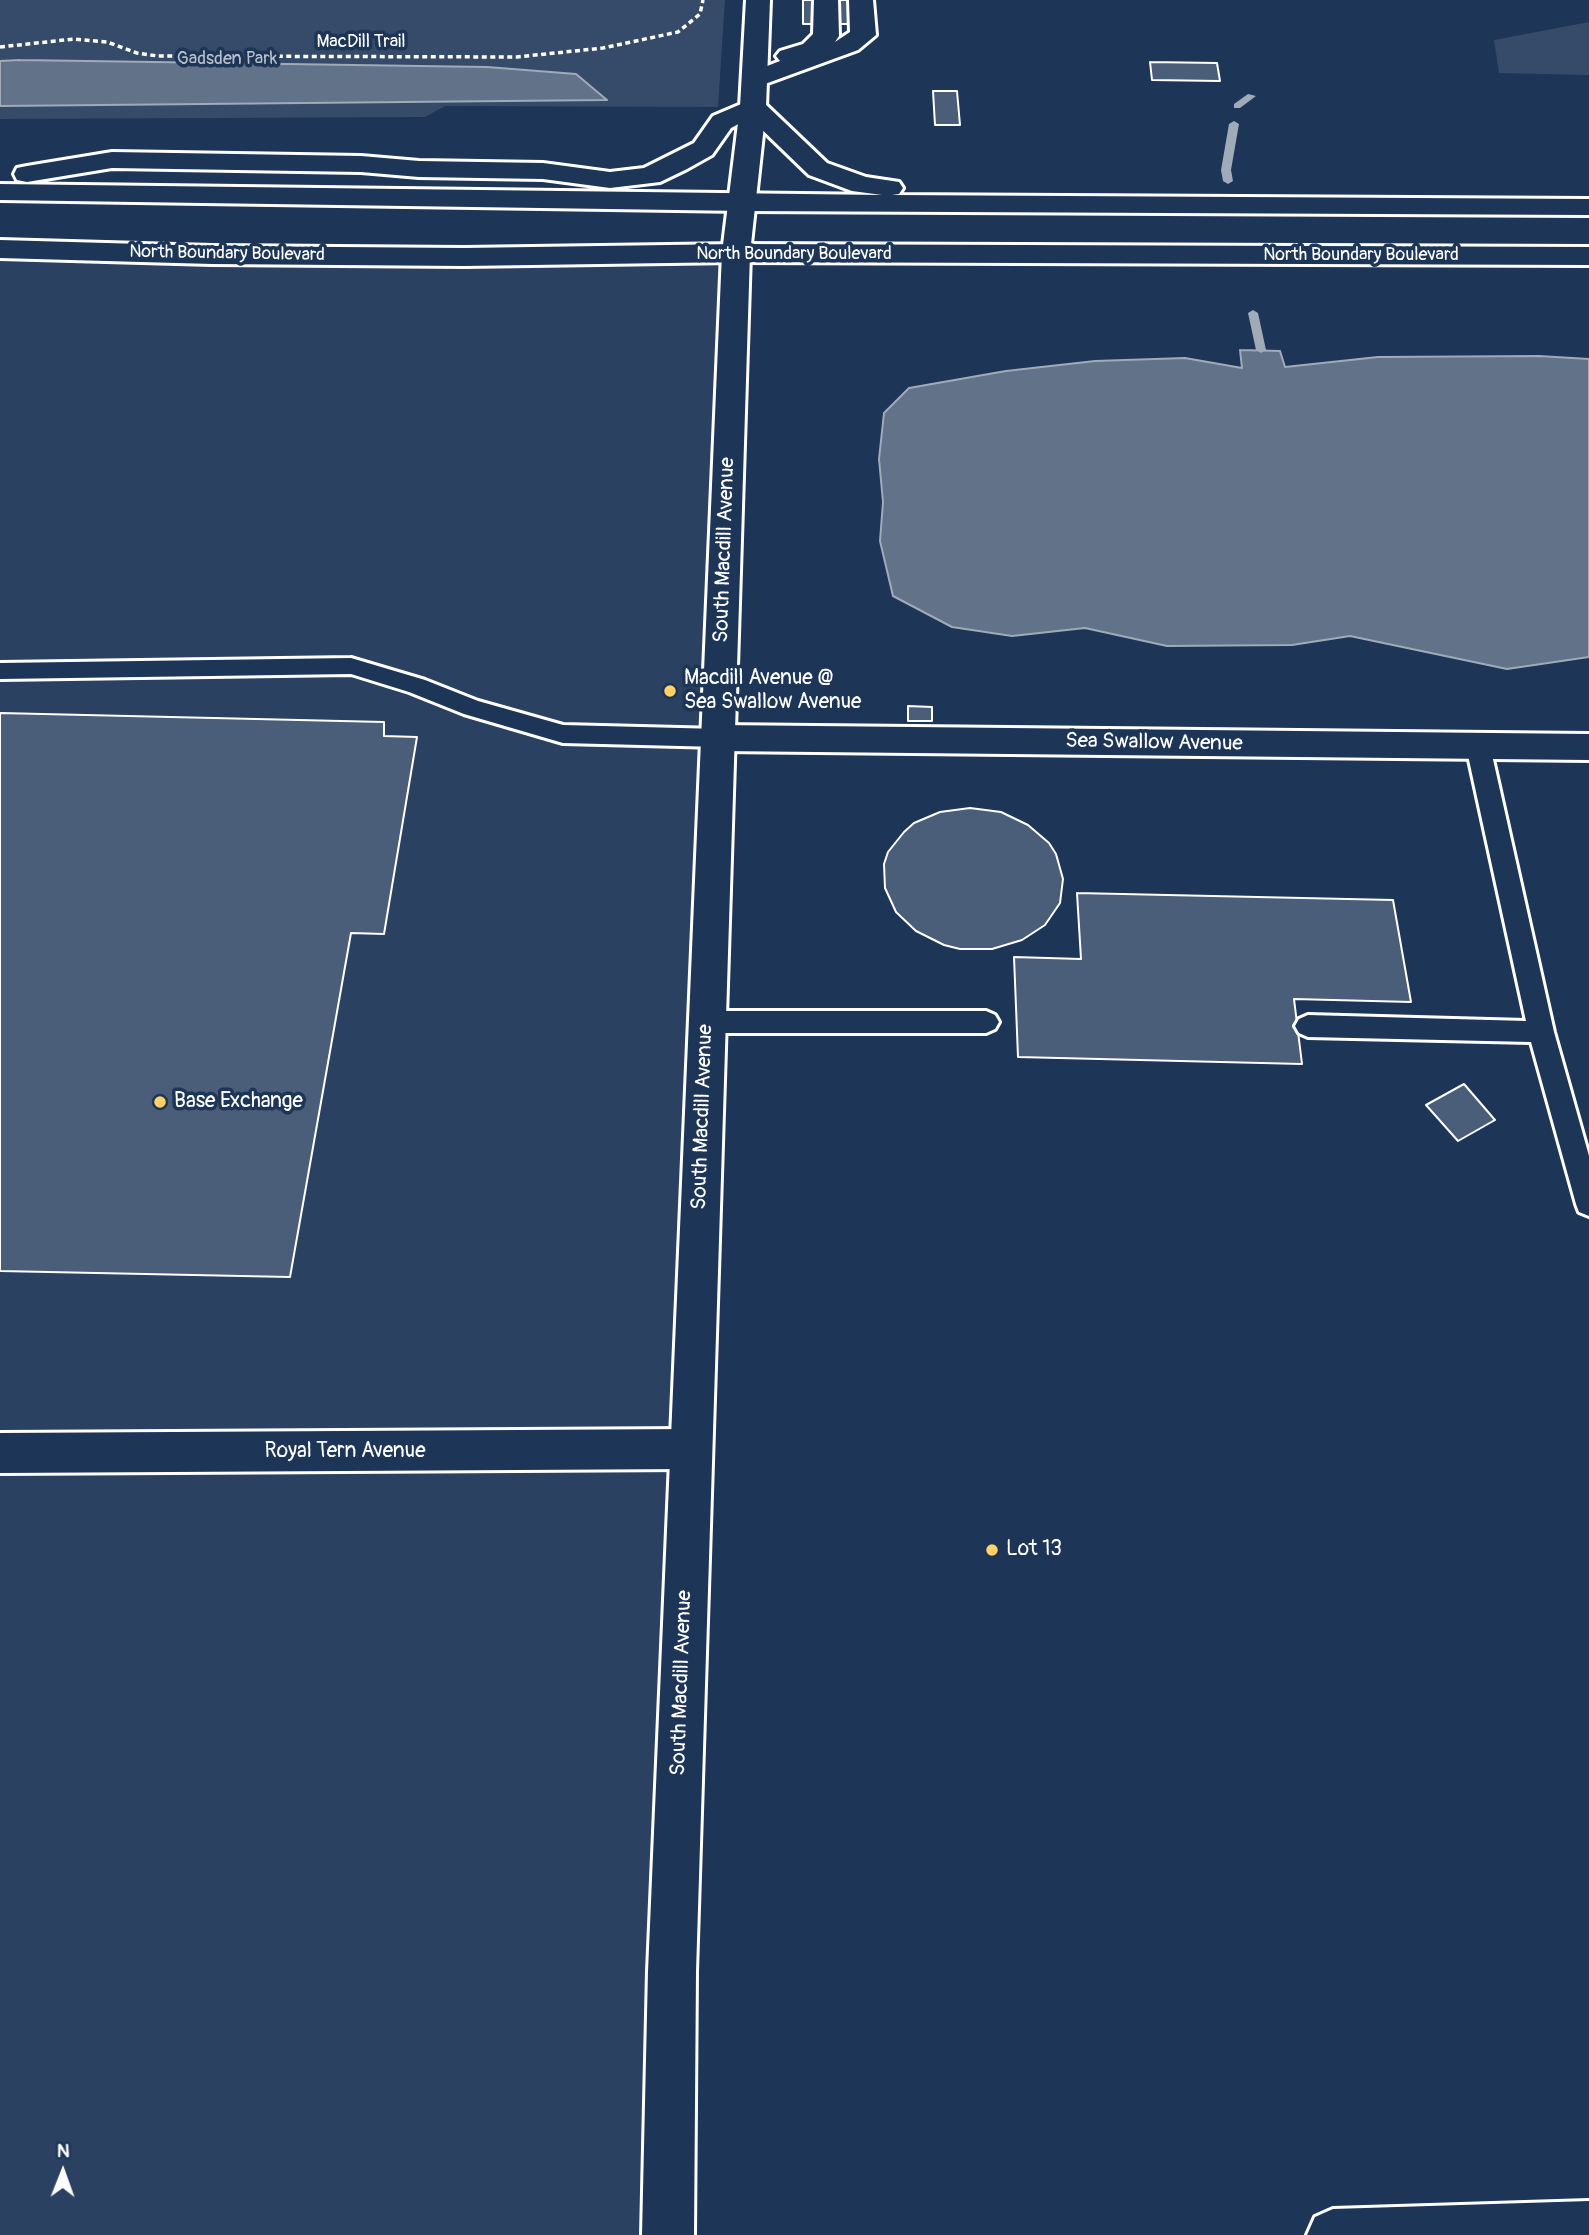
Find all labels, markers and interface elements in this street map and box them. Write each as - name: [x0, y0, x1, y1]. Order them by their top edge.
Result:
- street label: MacDill Trail: [316, 31, 406, 53]
- park label: Gadsden Park: [177, 48, 277, 70]
- street label: North Boundary Boulevard: [129, 241, 325, 267]
- street label: North Boundary Boulevard: [696, 243, 892, 265]
- street label: North Boundary Boulevard: [1263, 244, 1459, 266]
- street label: South Macdill Avenue: [709, 457, 741, 643]
- place label: Macdill Avenue @ Sea Swallow Avenue: [684, 666, 861, 716]
- marker: Macdill Avenue @ Sea Swallow Avenue: [662, 683, 678, 699]
- street label: Sea Swallow Avenue: [1065, 729, 1243, 757]
- street label: South Macdill Avenue: [687, 1024, 719, 1210]
- place label: Base Exchange: [174, 1089, 303, 1115]
- marker: Base Exchange: [152, 1094, 168, 1110]
- street label: Royal Tern Avenue: [265, 1439, 425, 1465]
- place label: Lot 13: [1006, 1537, 1062, 1563]
- marker: Lot 13: [984, 1542, 1000, 1558]
- street label: South Macdill Avenue: [666, 1590, 698, 1776]
- north arrow: [28, 2137, 98, 2207]
- text: N: [57, 2139, 70, 2163]

